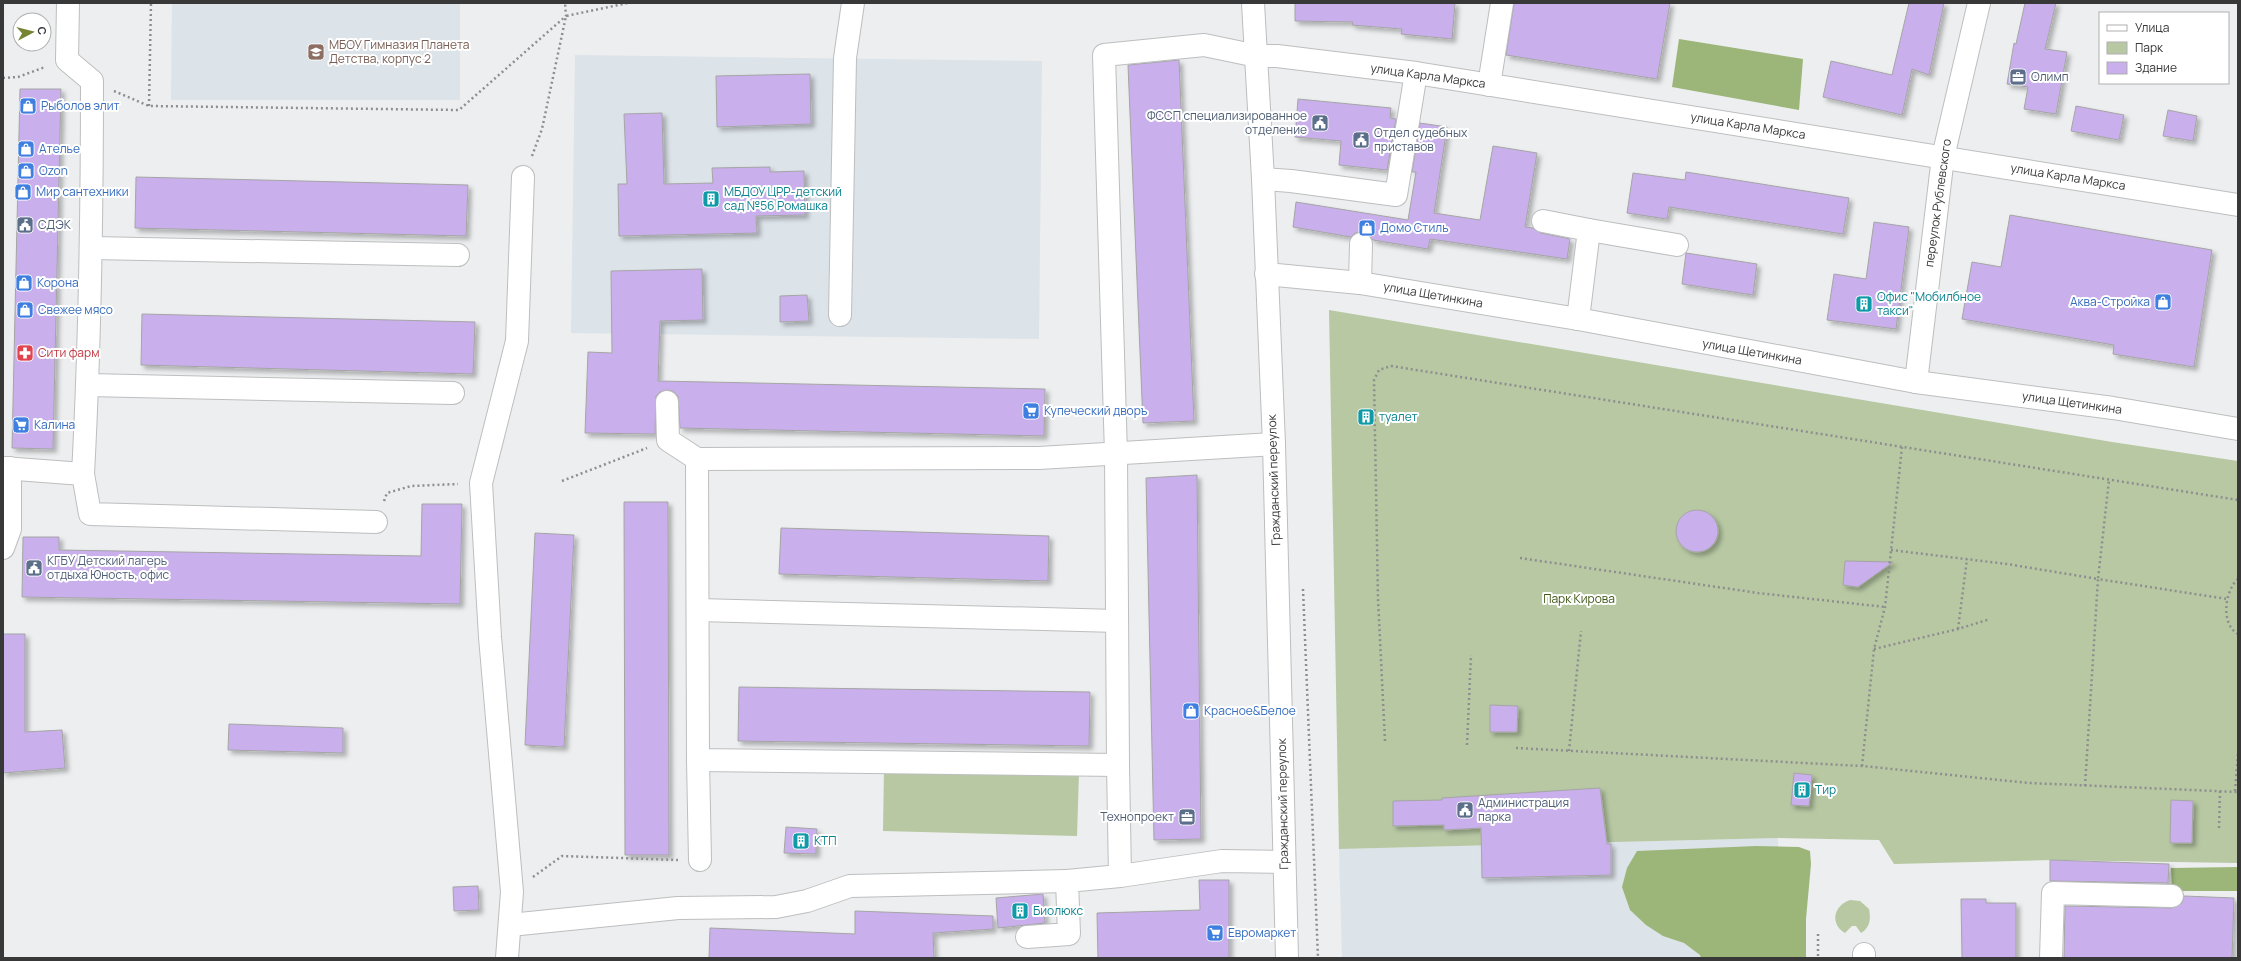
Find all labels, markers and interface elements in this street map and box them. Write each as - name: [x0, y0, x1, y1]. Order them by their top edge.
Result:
- north arrow: [12, 12, 52, 52]
- legend: [2099, 12, 2229, 84]
- text: Улица: [2135, 19, 2169, 36]
- text: С: [34, 26, 50, 36]
- place label: МБОУ Гимназия Планета Детства, корпус 2: [329, 36, 469, 67]
- text: Парк: [2135, 39, 2164, 56]
- school or university icon: МБОУ Гимназия Планета Детства, корпус 2: [306, 42, 326, 62]
- street label: улица Карла Маркса: [1369, 59, 1487, 92]
- text: Здание: [2135, 59, 2177, 76]
- office icon: Олимп: [2008, 67, 2028, 87]
- place label: Олимп: [2031, 68, 2069, 85]
- shop icon: Рыболов элит: [18, 96, 38, 116]
- place label: Рыболов элит: [41, 97, 120, 114]
- place label: ФССП специализированное отделение: [1147, 107, 1307, 138]
- street label: улица Карла Маркса: [1689, 108, 1807, 143]
- public building icon: ФССП специализированное отделение: [1310, 113, 1330, 133]
- place label: Отдел судебных приставов: [1374, 124, 1468, 155]
- public building icon: Отдел судебных приставов: [1351, 130, 1371, 150]
- street label: переулок Рублевского: [1920, 138, 1955, 268]
- shop icon: Ателье: [16, 139, 36, 159]
- place label: Ателье: [39, 140, 80, 157]
- street label: улица Карла Маркса: [2009, 159, 2127, 194]
- shop icon: Ozon: [16, 161, 36, 181]
- place label: Ozon: [39, 162, 68, 179]
- shop icon: Мир сантехники: [13, 182, 33, 202]
- place label: Мир сантехники: [36, 183, 129, 200]
- place label: МБДОУ ЦРР-детский сад №56 Ромашка: [724, 183, 842, 214]
- building icon: МБДОУ ЦРР-детский сад №56 Ромашка: [701, 189, 721, 209]
- public building icon: СДЭК: [15, 215, 35, 235]
- place label: СДЭК: [38, 216, 72, 233]
- shop icon: Домо Стиль: [1357, 218, 1377, 238]
- place label: Домо Стиль: [1380, 219, 1449, 236]
- shop icon: Корона: [14, 273, 34, 293]
- place label: Корона: [37, 274, 79, 291]
- street label: улица Щетинкина: [1382, 277, 1484, 312]
- place label: Офис "Мобилбное такси": [1877, 288, 1981, 319]
- shop icon: Аква-Стройка: [2153, 292, 2173, 312]
- place label: Аква-Стройка: [2070, 293, 2150, 310]
- building icon: Офис "Мобилбное такси": [1854, 294, 1874, 314]
- shop icon: Свежее мясо: [15, 300, 35, 320]
- place label: Свежее мясо: [38, 301, 113, 318]
- street label: улица Щетинкина: [1701, 334, 1803, 369]
- pharmacy icon: Сити фарм: [15, 343, 35, 363]
- place label: Сити фарм: [38, 344, 99, 361]
- street label: улица Щетинкина: [2021, 387, 2123, 418]
- supermarket icon: Купеческий дворъ: [1021, 401, 1041, 421]
- place label: Купеческий дворъ: [1044, 402, 1148, 419]
- building icon: туалет: [1356, 407, 1376, 427]
- place label: туалет: [1379, 408, 1418, 425]
- street label: Гражданский переулок: [1263, 413, 1284, 546]
- supermarket icon: Калина: [11, 415, 31, 435]
- place label: Калина: [34, 416, 75, 433]
- place label: КГБУ Детский лагерь отдыха Юность, офис: [47, 552, 170, 583]
- public building icon: КГБУ Детский лагерь отдыха Юность, офис: [24, 558, 44, 578]
- park label: Парк Кирова: [1543, 590, 1615, 607]
- shop icon: Красное&Белое: [1181, 701, 1201, 721]
- place label: Красное&Белое: [1204, 702, 1296, 719]
- street label: Гражданский переулок: [1273, 737, 1292, 870]
- building icon: Тир: [1792, 780, 1812, 800]
- place label: Тир: [1815, 781, 1836, 798]
- place label: Администрация парка: [1478, 794, 1569, 825]
- public building icon: Администрация парка: [1455, 800, 1475, 820]
- office icon: Технопроект: [1177, 807, 1197, 827]
- place label: Технопроект: [1100, 808, 1174, 825]
- building icon: КТП: [791, 831, 811, 851]
- place label: КТП: [814, 832, 837, 849]
- building icon: Биолюкс: [1010, 901, 1030, 921]
- place label: Биолюкс: [1033, 902, 1083, 919]
- supermarket icon: Евромаркет: [1205, 923, 1225, 943]
- place label: Евромаркет: [1228, 924, 1296, 941]

